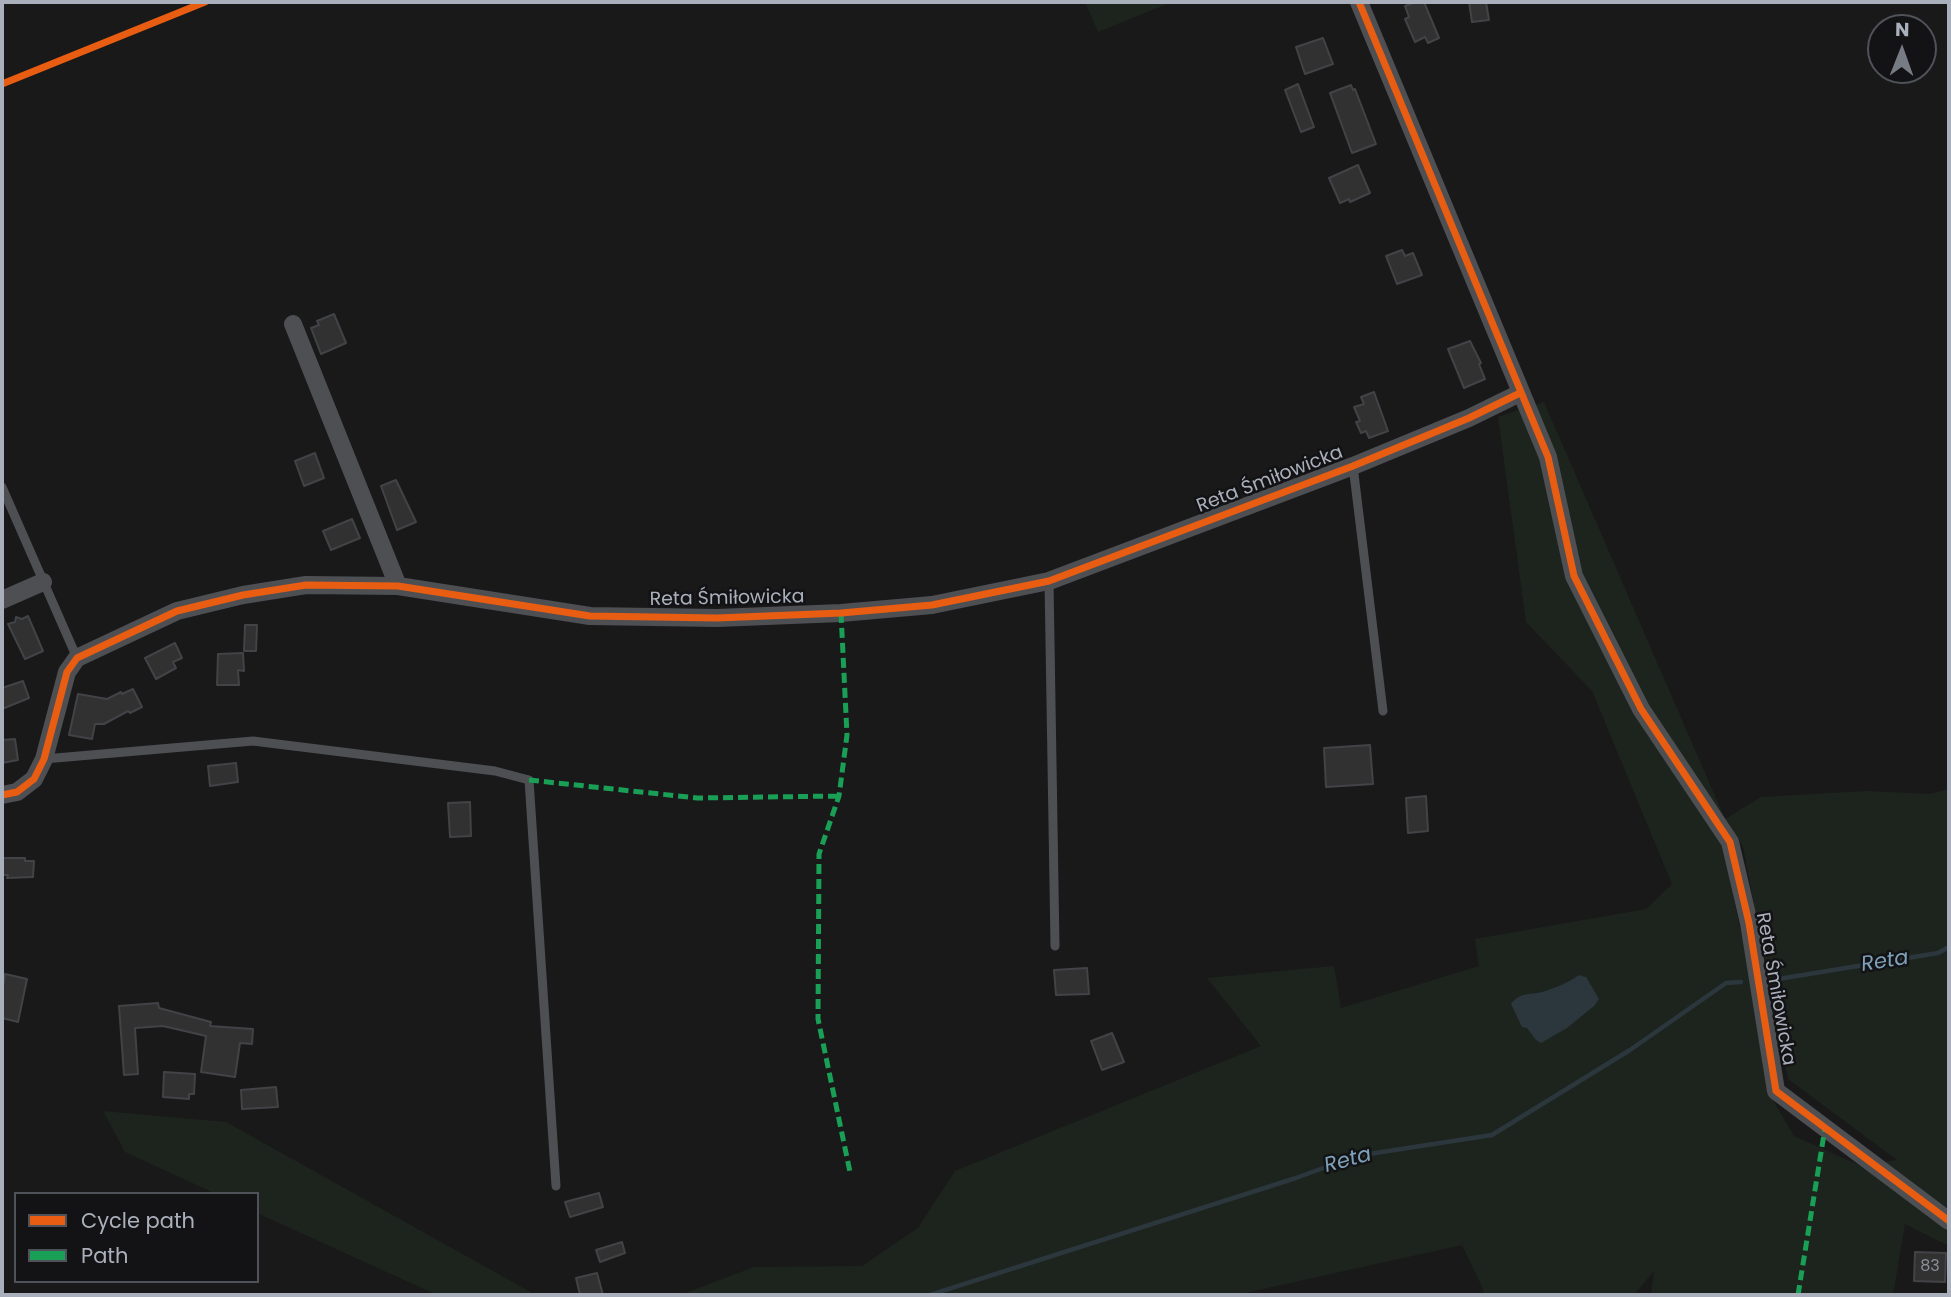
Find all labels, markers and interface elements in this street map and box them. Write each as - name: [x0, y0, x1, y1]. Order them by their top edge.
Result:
- north arrow: [1867, 14, 1937, 84]
- text: N: [1895, 16, 1910, 43]
- street label: Reta Śmiłowicka: [1194, 442, 1346, 518]
- street label: Reta Śmiłowicka: [649, 586, 805, 612]
- street label: Reta Śmiłowicka: [1750, 911, 1800, 1067]
- water label: Reta: [1860, 946, 1910, 978]
- water label: Reta: [1322, 1143, 1374, 1179]
- legend: [14, 1192, 259, 1283]
- text: Cycle path: [81, 1206, 195, 1235]
- text: Path: [81, 1241, 128, 1270]
- house number: 83: [1920, 1257, 1940, 1277]

